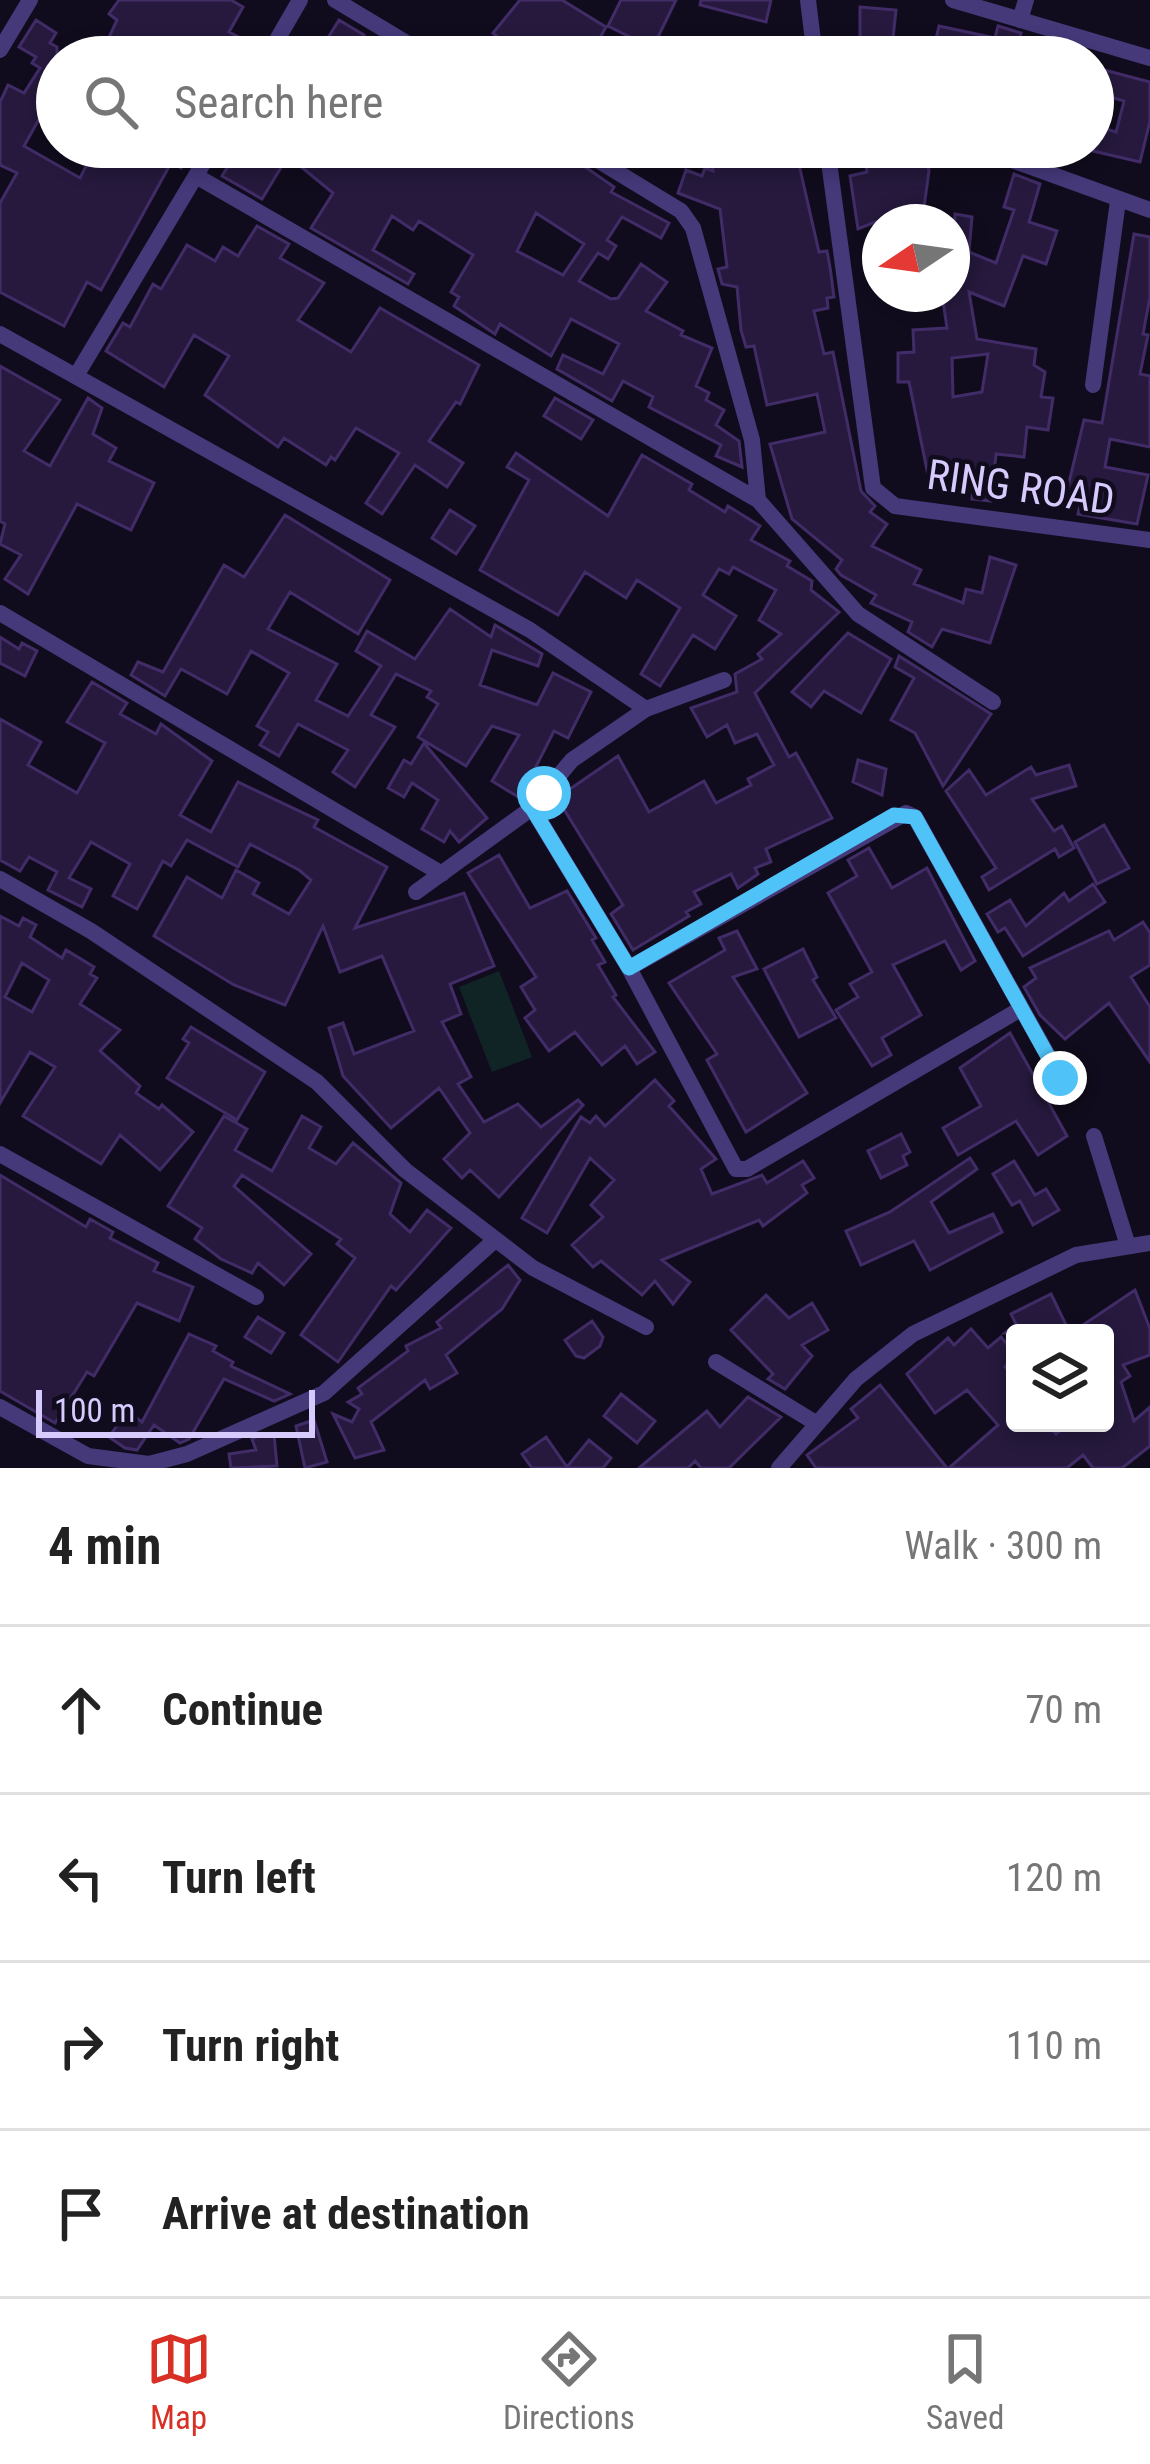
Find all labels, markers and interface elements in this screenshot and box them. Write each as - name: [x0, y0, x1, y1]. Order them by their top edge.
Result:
- search box: [36, 36, 1114, 168]
- icon: search: [78, 69, 144, 135]
- text: Search here: [174, 76, 383, 129]
- north arrow: [862, 204, 970, 312]
- street label: RING ROAD: [924, 450, 1118, 524]
- route start: [517, 766, 571, 820]
- route end: [1033, 1051, 1087, 1105]
- map controls: [1006, 1324, 1114, 1432]
- button: layers: [1006, 1324, 1114, 1432]
- scale bar: [36, 1384, 315, 1437]
- text: 100 m: [54, 1391, 135, 1430]
- text: 4 min: [48, 1517, 161, 1576]
- text: Walk · 300 m: [904, 1523, 1102, 1569]
- icon: ahead: [48, 1677, 114, 1743]
- text: Continue: [162, 1683, 323, 1736]
- text: 70 m: [1025, 1687, 1102, 1733]
- icon: left: [48, 1845, 114, 1911]
- text: Turn left: [162, 1851, 316, 1904]
- text: 120 m: [1006, 1855, 1102, 1901]
- icon: right: [48, 2013, 114, 2079]
- text: Turn right: [162, 2019, 339, 2072]
- text: 110 m: [1006, 2023, 1102, 2069]
- icon: arrive: [48, 2181, 114, 2247]
- text: Arrive at destination: [162, 2187, 530, 2240]
- tab: Map: [146, 2326, 212, 2437]
- tab: Directions: [503, 2326, 635, 2437]
- tab: Saved: [926, 2326, 1004, 2437]

